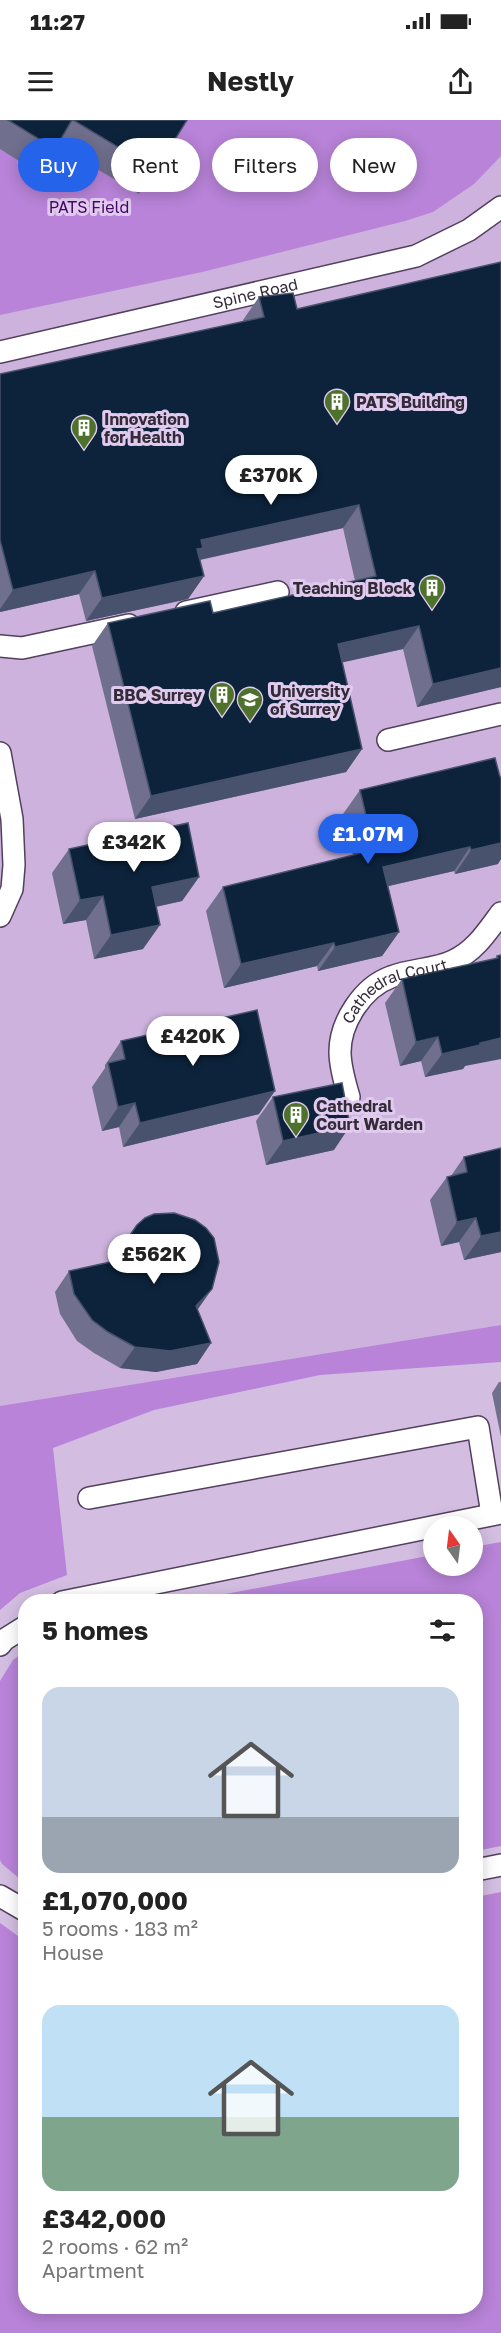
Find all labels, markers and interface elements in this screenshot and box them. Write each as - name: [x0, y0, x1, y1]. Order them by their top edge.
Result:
- text: 11:27: [30, 8, 85, 35]
- icon: menu: [24, 65, 57, 98]
- text: Nestly: [207, 65, 294, 97]
- icon: share: [444, 65, 477, 98]
- chip: Buy: [18, 138, 99, 192]
- chip: Rent: [111, 138, 200, 192]
- chip: Filters: [212, 138, 318, 192]
- chip: New: [330, 138, 417, 192]
- park label: PATS Field: [49, 197, 129, 217]
- street label: Spine Road: [211, 274, 300, 313]
- building icon: PATS Building: [322, 387, 352, 425]
- place label: PATS Building: [356, 392, 465, 412]
- place label: Innovation for Health: [104, 409, 186, 447]
- building icon: Innovation for Health: [69, 413, 99, 451]
- pin: £370K: [229, 455, 313, 506]
- text: £370K: [239, 462, 303, 486]
- building icon: Teaching Block: [417, 573, 447, 611]
- place label: Teaching Block: [293, 578, 413, 598]
- building icon: BBC Surrey: [207, 680, 237, 718]
- place label: University of Surrey: [270, 681, 351, 719]
- place label: BBC Surrey: [113, 685, 202, 705]
- school or university icon: University of Surrey: [235, 685, 265, 723]
- pin: £1.07M: [319, 814, 417, 865]
- text: £1.07M: [332, 821, 404, 845]
- pin: £342K: [92, 822, 176, 873]
- text: £342K: [102, 829, 166, 853]
- street label: Cathedral Court: [338, 954, 450, 1027]
- pin: £420K: [151, 1016, 235, 1067]
- text: £420K: [160, 1023, 226, 1047]
- place label: Cathedral Court Warden: [316, 1096, 423, 1134]
- building icon: Cathedral Court Warden: [281, 1100, 311, 1138]
- pin: £562K: [112, 1234, 196, 1285]
- text: £562K: [122, 1241, 186, 1265]
- north arrow: [423, 1516, 483, 1576]
- map controls: [423, 1516, 483, 1576]
- icon: filters: [426, 1614, 459, 1647]
- text: 5 homes: [42, 1615, 148, 1646]
- icon: home: [197, 1726, 305, 1834]
- text: £1,070,000: [42, 1885, 188, 1916]
- text: 5 rooms · 183 m²: [42, 1916, 198, 1940]
- text: House: [42, 1940, 104, 1964]
- icon: home: [197, 2044, 305, 2152]
- text: £342,000: [42, 2203, 166, 2234]
- text: 2 rooms · 62 m²: [42, 2234, 188, 2258]
- text: Apartment: [42, 2258, 145, 2282]

